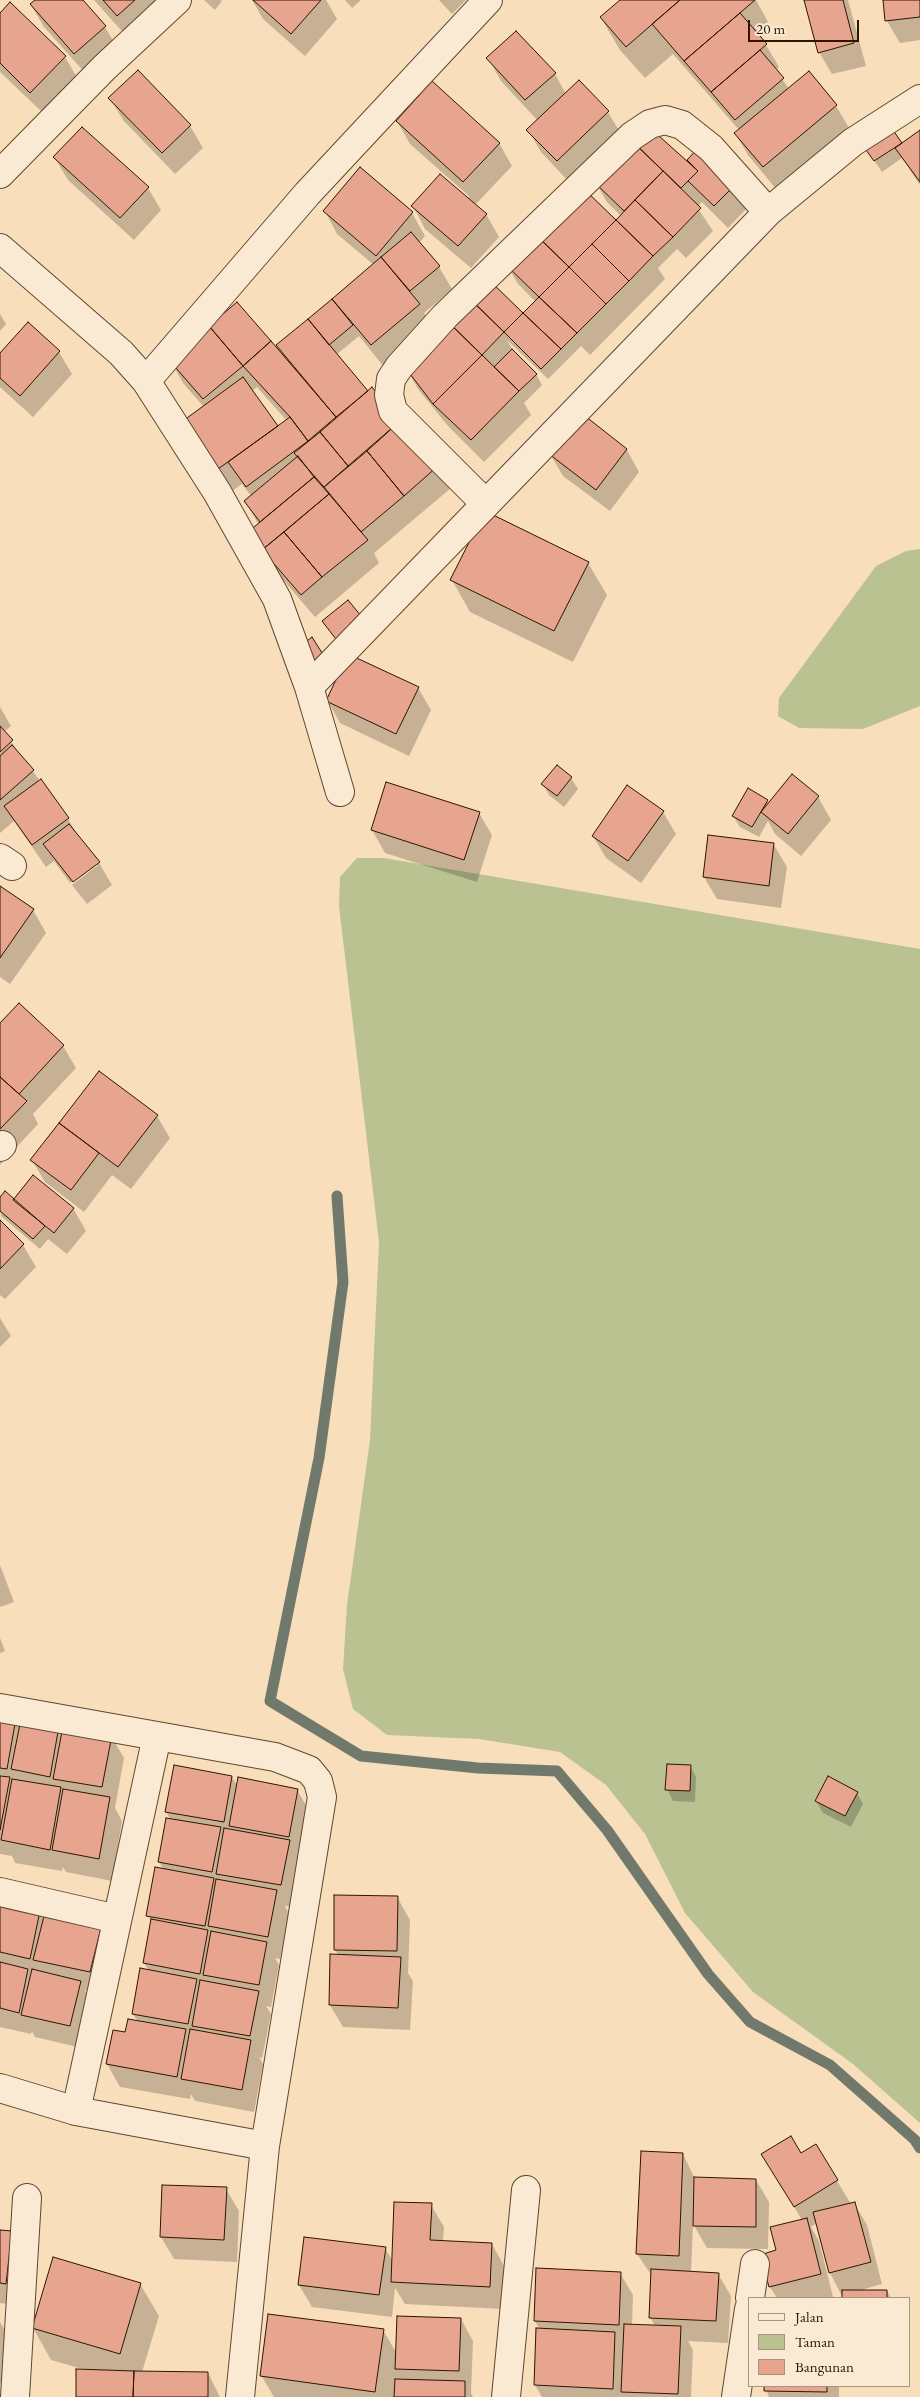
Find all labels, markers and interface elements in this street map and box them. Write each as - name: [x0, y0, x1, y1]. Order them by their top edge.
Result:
- scale bar: [750, 10, 861, 42]
- text: 20 m: [756, 19, 785, 38]
- legend: [748, 2297, 910, 2387]
- text: Jalan: [795, 2307, 824, 2326]
- text: Taman: [795, 2332, 835, 2351]
- text: Bangunan: [795, 2357, 854, 2376]

